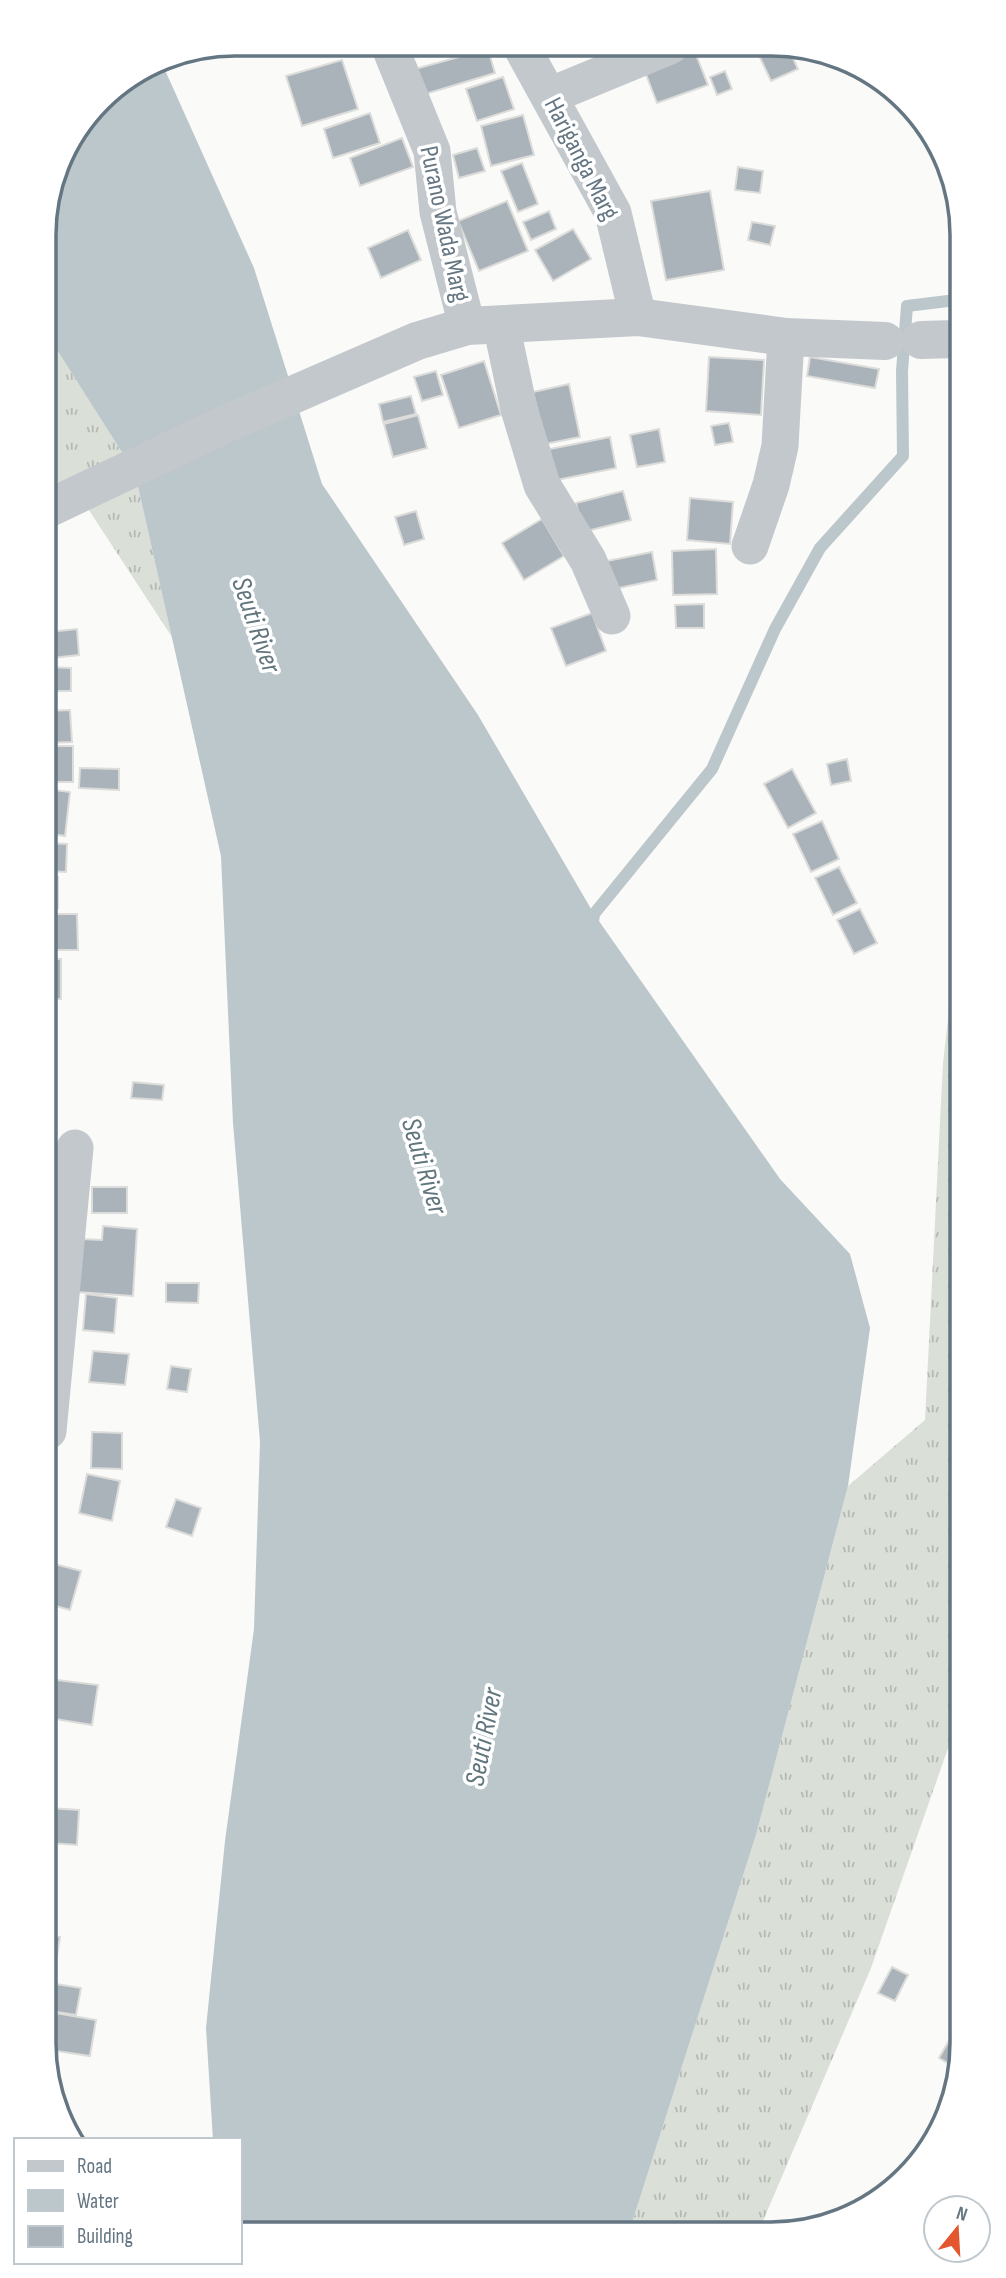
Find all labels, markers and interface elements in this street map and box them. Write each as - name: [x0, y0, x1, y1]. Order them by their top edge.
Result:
- street label: Hariganga Marg: [537, 93, 625, 225]
- street label: Purano Wada Marg: [412, 143, 476, 305]
- water label: Seuti River: [224, 573, 288, 678]
- water label: Seuti River: [394, 1114, 455, 1219]
- water label: Seuti River: [458, 1684, 510, 1789]
- legend: [14, 2138, 242, 2264]
- text: Road: [77, 2154, 112, 2179]
- text: Water: [77, 2189, 119, 2214]
- north arrow: [922, 2194, 992, 2264]
- text: N: [953, 2202, 970, 2227]
- text: Building: [77, 2224, 133, 2249]

